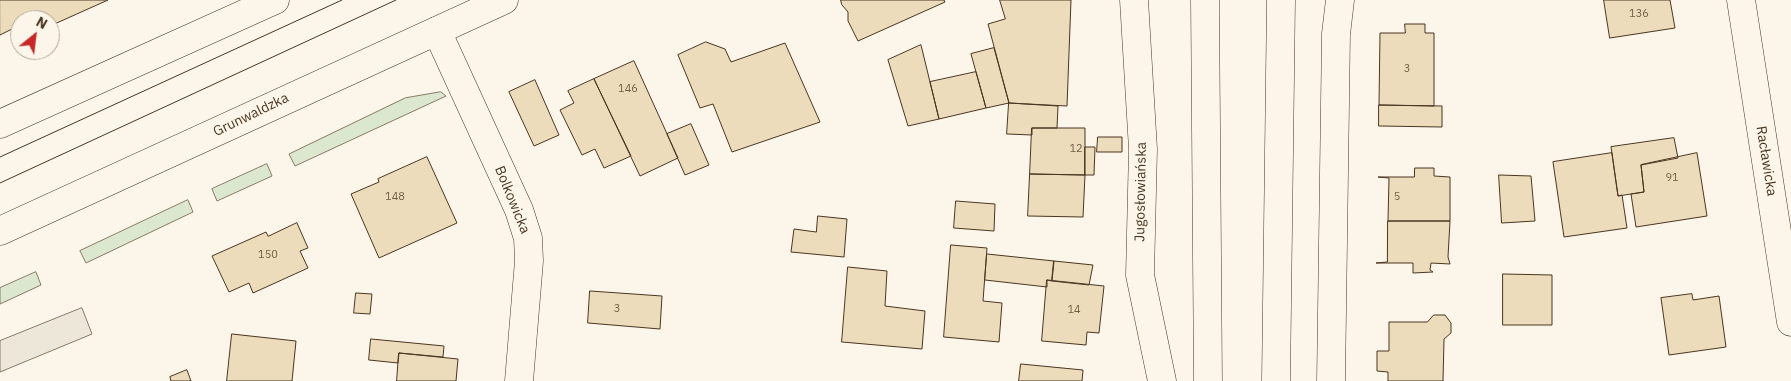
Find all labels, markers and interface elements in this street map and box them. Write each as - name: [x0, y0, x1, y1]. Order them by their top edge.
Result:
- house number: 136: [1629, 7, 1649, 21]
- north arrow: [10, 10, 60, 60]
- text: N: [33, 12, 51, 33]
- house number: 3: [1404, 62, 1410, 76]
- house number: 146: [618, 82, 638, 96]
- street label: Grunwaldzka: [210, 89, 292, 141]
- street label: Racławicka: [1752, 125, 1780, 197]
- house number: 12: [1069, 142, 1083, 156]
- street label: Jugosłowiańska: [1132, 142, 1150, 242]
- street label: Bolkowicka: [491, 164, 533, 236]
- house number: 91: [1665, 171, 1679, 185]
- house number: 148: [385, 190, 405, 204]
- house number: 5: [1394, 190, 1400, 204]
- house number: 150: [258, 248, 278, 262]
- house number: 3: [614, 302, 620, 316]
- house number: 14: [1067, 303, 1081, 317]

